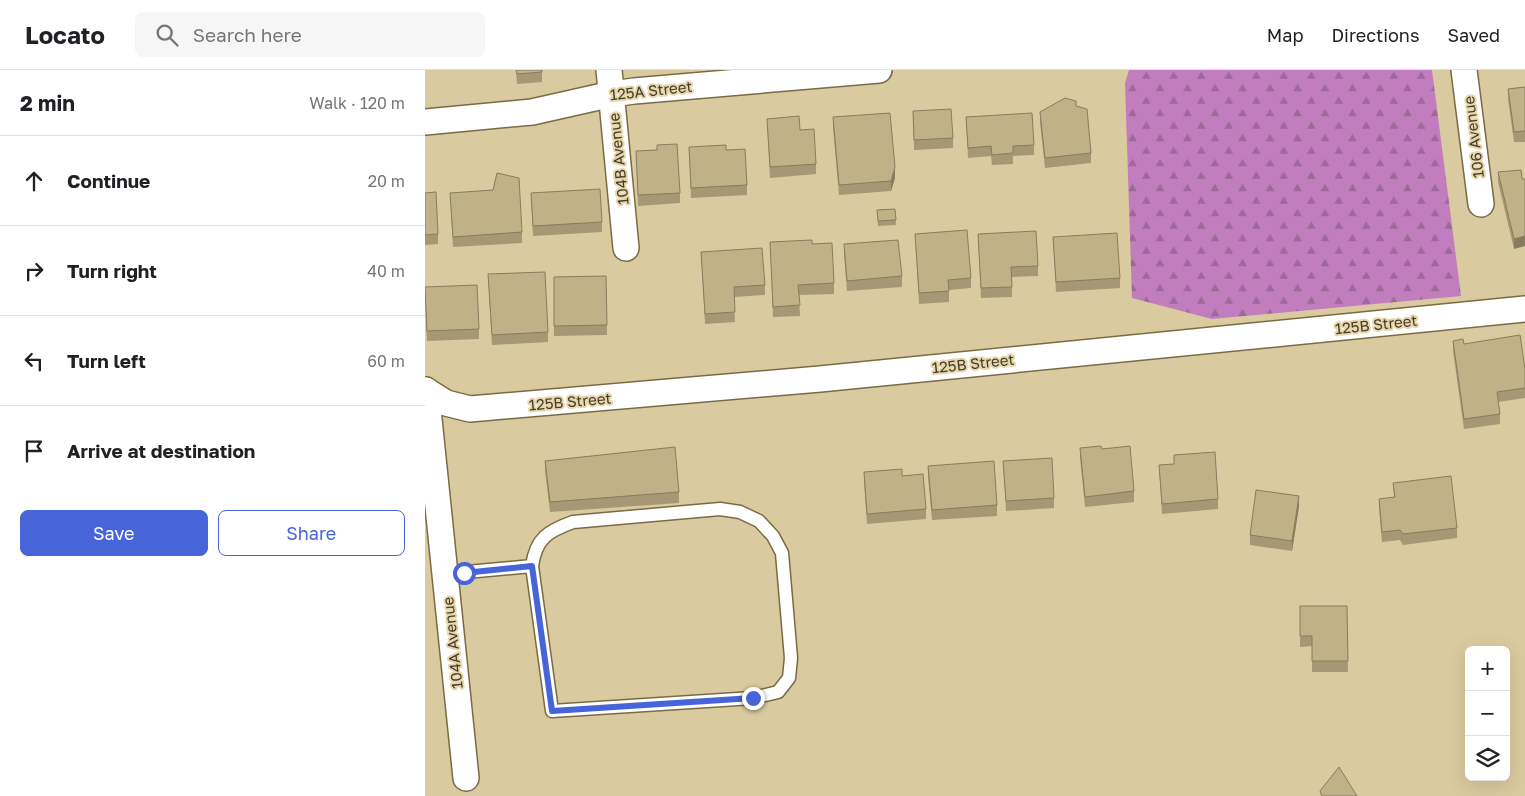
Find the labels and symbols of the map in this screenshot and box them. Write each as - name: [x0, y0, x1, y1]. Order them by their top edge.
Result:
- street label: 125A Street: [609, 77, 693, 103]
- street label: 106 Avenue: [1459, 95, 1487, 179]
- street label: 104B Avenue: [604, 112, 632, 206]
- street label: 125B Street: [1334, 311, 1418, 337]
- street label: 125B Street: [931, 350, 1015, 376]
- street label: 125B Street: [528, 388, 612, 414]
- route start: [453, 562, 476, 585]
- street label: 104A Avenue: [438, 596, 466, 690]
- route end: [742, 687, 765, 710]

